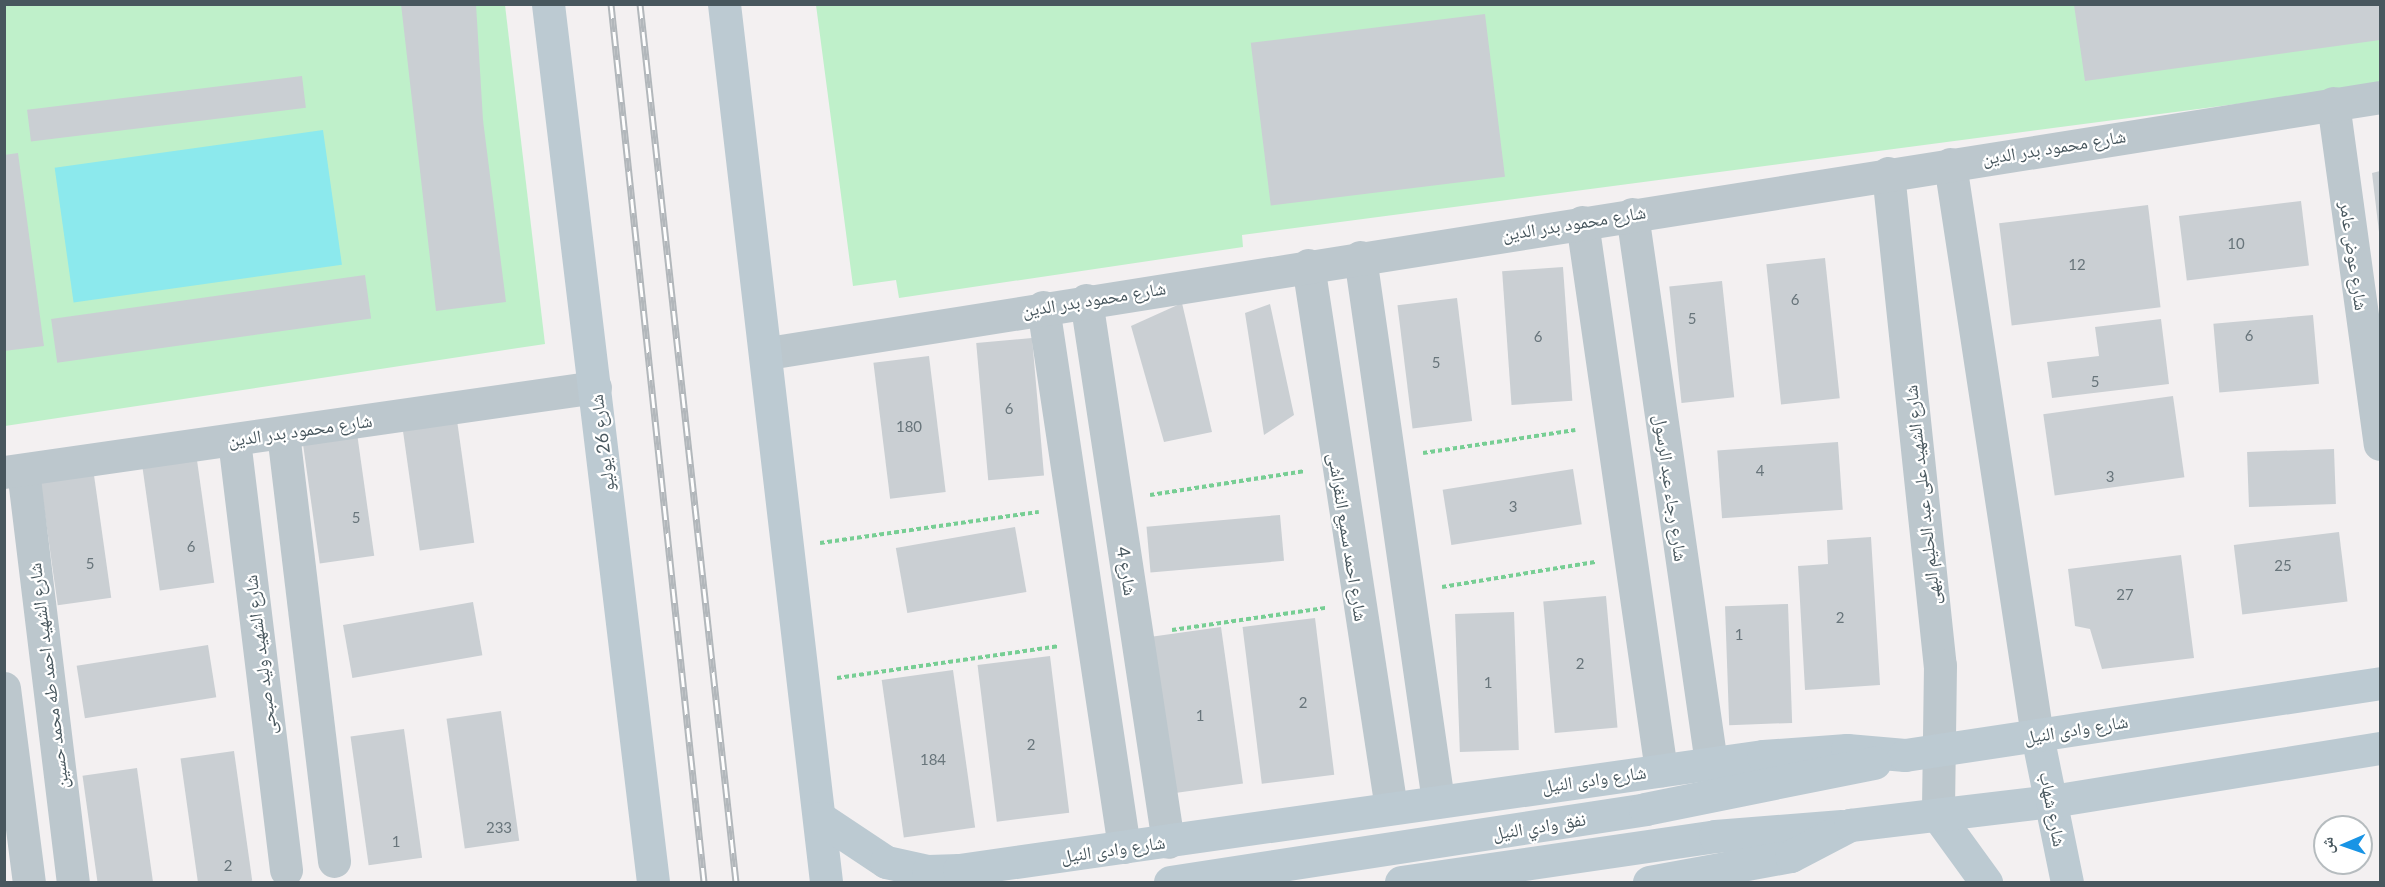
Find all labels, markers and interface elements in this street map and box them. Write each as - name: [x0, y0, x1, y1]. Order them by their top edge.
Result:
- street label: شارع محمود بدر الدين: [1981, 125, 2127, 169]
- street label: شارع عوض عامر: [2336, 200, 2372, 312]
- street label: شارع محمود بدر الدين: [1501, 201, 1647, 245]
- house number: 10: [2227, 235, 2245, 253]
- house number: 12: [2068, 256, 2086, 274]
- street label: شارع محمود بدر الدين: [1021, 277, 1167, 321]
- house number: 6: [1791, 291, 1799, 309]
- house number: 5: [1688, 310, 1696, 328]
- house number: 6: [2245, 327, 2253, 345]
- house number: 6: [1534, 328, 1542, 346]
- house number: 5: [1432, 354, 1440, 372]
- house number: 5: [2091, 373, 2099, 391]
- street label: شارع الشهيد على عبد الحليم البهى: [1900, 384, 1944, 606]
- street label: شارع 26 يوليو: [585, 393, 619, 493]
- house number: 6: [1005, 400, 1013, 418]
- street label: شارع محمود بدر الدين: [227, 409, 373, 451]
- street label: شارع رجاء عبد الرسول: [1650, 413, 1692, 563]
- house number: 180: [896, 418, 922, 436]
- street label: شارع احمد سميع النقراشى: [1324, 451, 1372, 623]
- house number: 4: [1756, 462, 1764, 480]
- house number: 3: [2106, 468, 2114, 486]
- house number: 3: [1509, 498, 1517, 516]
- house number: 5: [352, 509, 360, 527]
- house number: 6: [187, 538, 195, 556]
- street label: شارع 4: [1112, 545, 1142, 597]
- house number: 5: [86, 555, 94, 573]
- house number: 25: [2274, 557, 2292, 575]
- street label: شارع الشهيد احمد طه محمد حسين: [23, 562, 73, 790]
- street label: شارع الشهيد وليد صبحى: [239, 574, 281, 736]
- house number: 27: [2116, 586, 2134, 604]
- house number: 2: [1836, 609, 1844, 627]
- house number: 1: [1735, 626, 1743, 644]
- house number: 2: [1576, 655, 1584, 673]
- house number: 1: [1484, 674, 1492, 692]
- house number: 2: [1299, 694, 1307, 712]
- house number: 1: [1196, 707, 1204, 725]
- street label: شارع وادى النيل: [2022, 710, 2130, 748]
- house number: 2: [1027, 736, 1035, 754]
- house number: 184: [920, 751, 946, 769]
- street label: شارع وادى النيل: [1540, 761, 1648, 797]
- street label: شارع شهاب: [2035, 770, 2071, 848]
- street label: نفق وادي النيل: [1491, 808, 1587, 844]
- north arrow: [2313, 815, 2373, 875]
- house number: 233: [486, 819, 512, 837]
- street label: شارع وادى النيل: [1059, 831, 1167, 867]
- house number: 1: [392, 833, 400, 851]
- text: ش: [2317, 837, 2336, 854]
- house number: 2: [224, 857, 232, 875]

